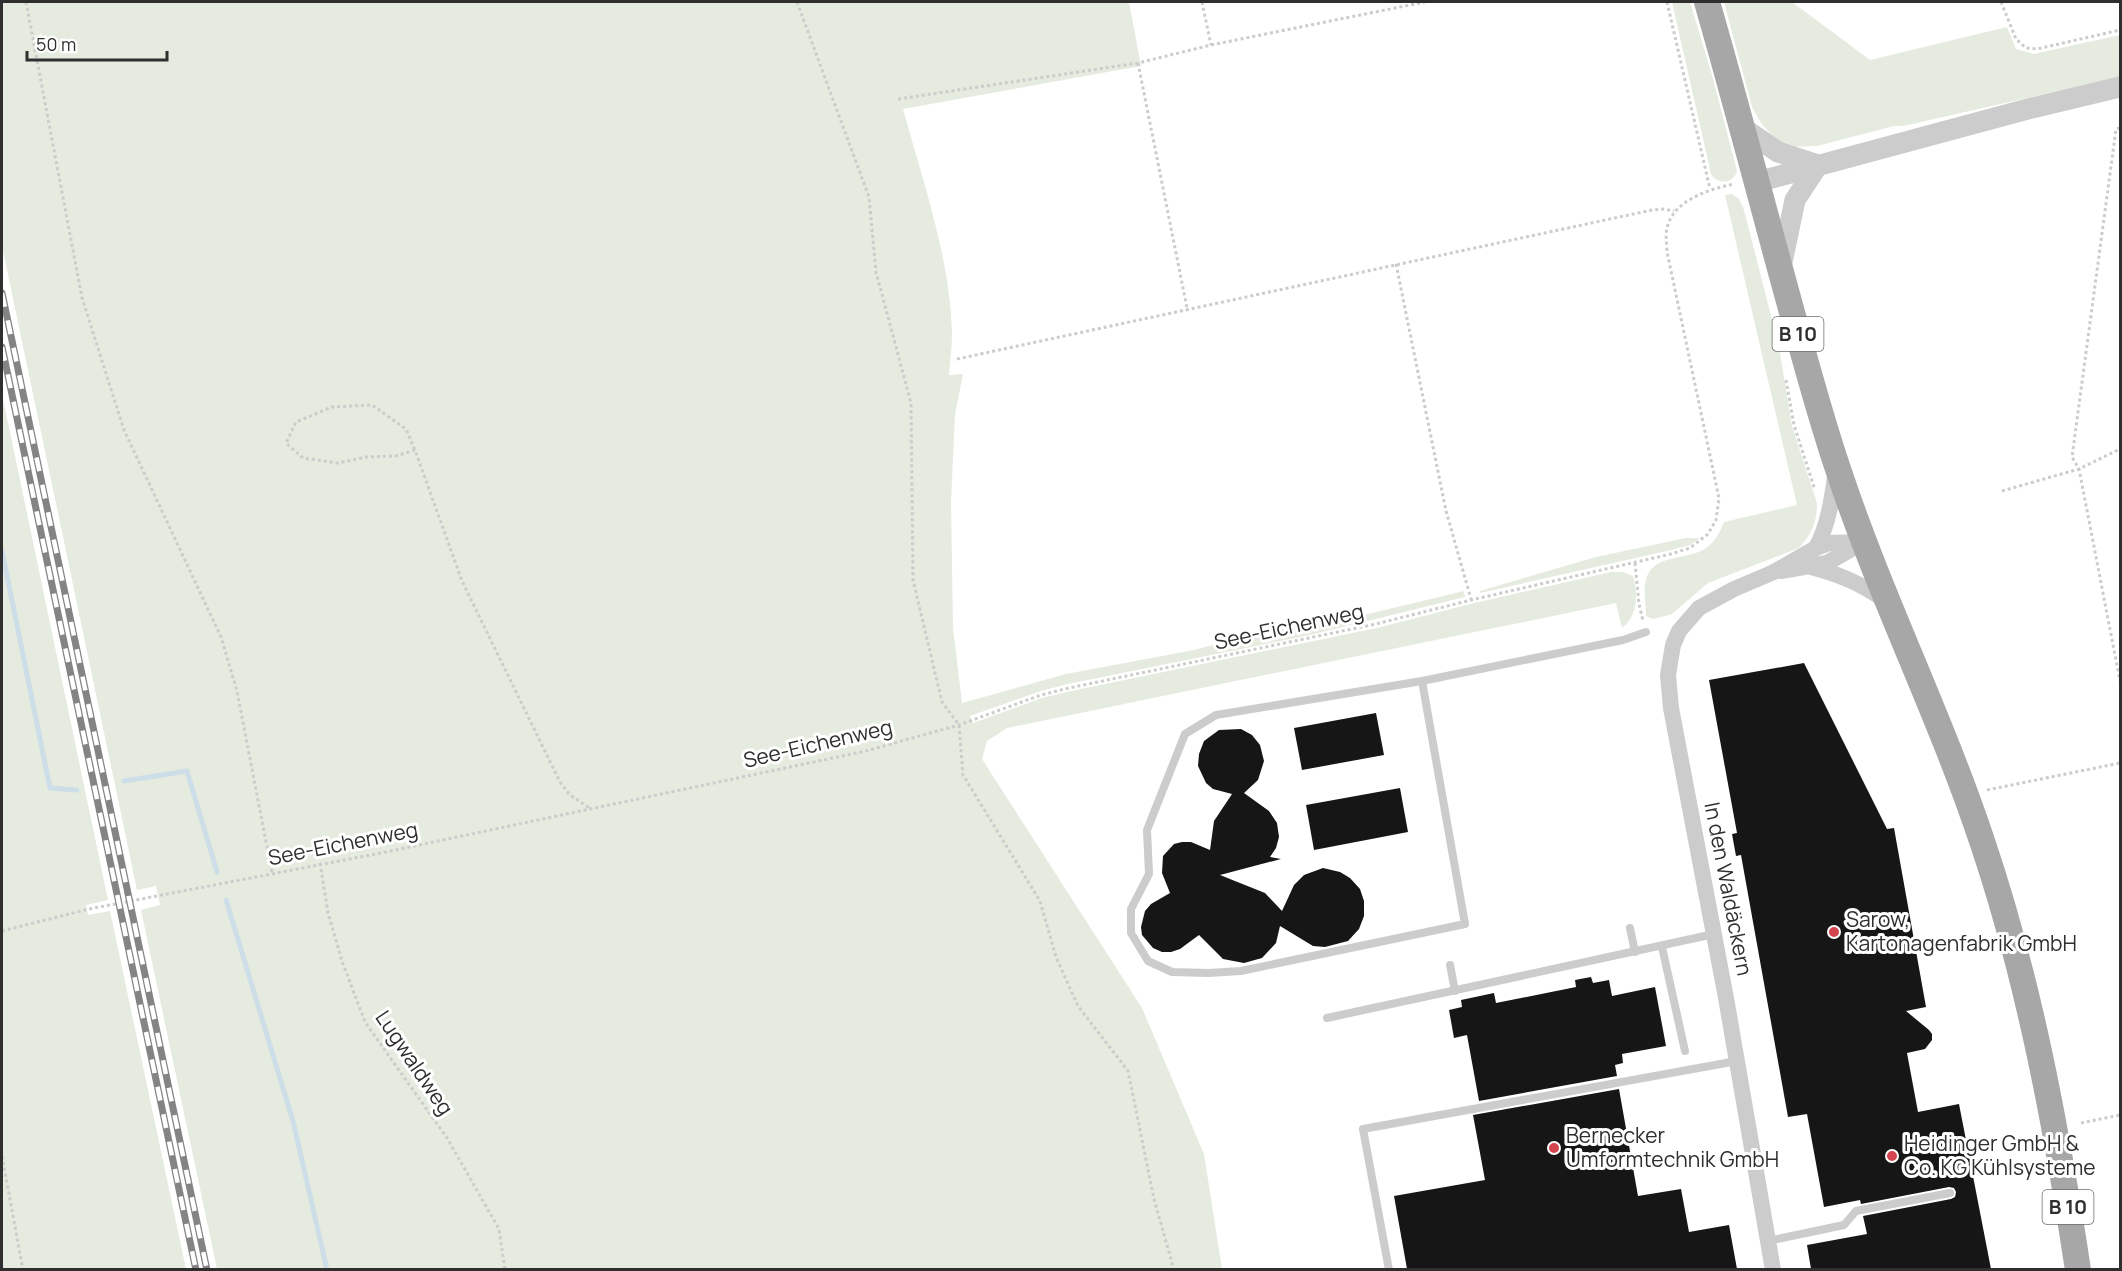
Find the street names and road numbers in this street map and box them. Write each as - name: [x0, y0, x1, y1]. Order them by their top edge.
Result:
- road number: B 10: [1772, 317, 1824, 351]
- street label: See-Eichenweg: [1211, 597, 1366, 656]
- street label: See-Eichenweg: [741, 712, 895, 774]
- street label: In den Waldäckern: [1698, 800, 1760, 978]
- street label: See-Eichenweg: [265, 815, 420, 871]
- street label: Lugwaldweg: [370, 1005, 460, 1120]
- road number: B 10: [2042, 1190, 2094, 1224]

